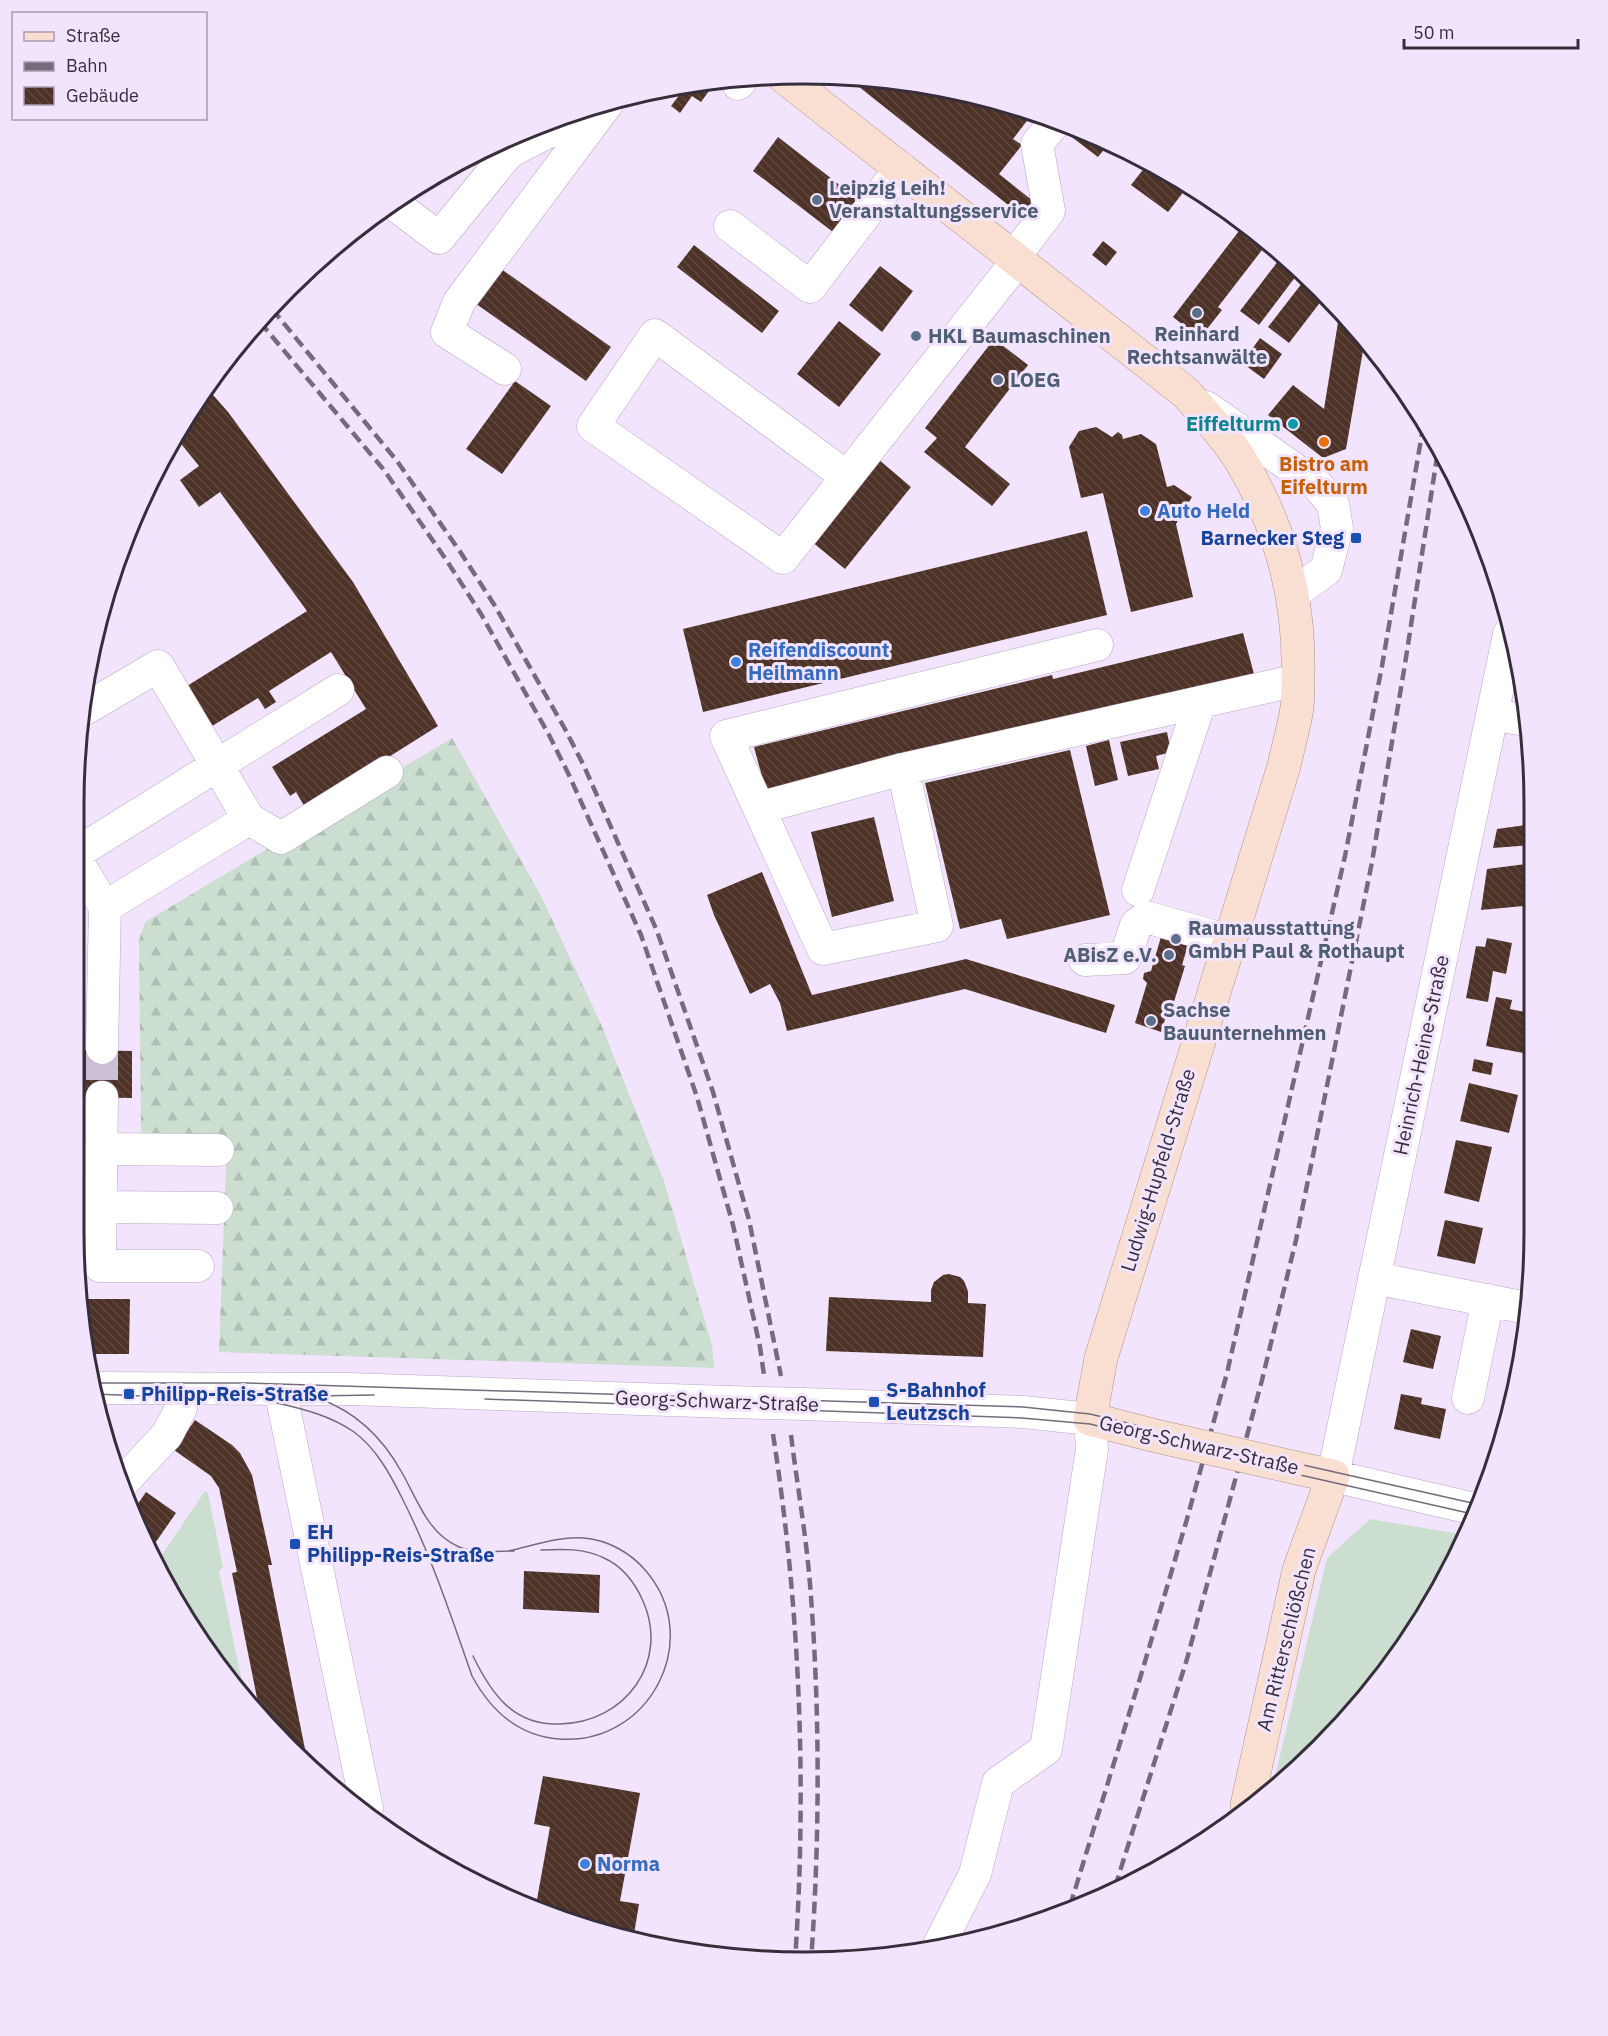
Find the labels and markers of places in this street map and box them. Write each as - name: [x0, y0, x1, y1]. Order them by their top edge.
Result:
- place label: Leipzig Leih! Veranstaltungsservice: [829, 174, 1039, 224]
- marker: Leipzig Leih! Veranstaltungsservice: [810, 193, 824, 207]
- marker: Reinhard Rechtsanwälte: [1190, 306, 1204, 320]
- place label: Reinhard Rechtsanwälte: [1127, 320, 1267, 370]
- place label: HKL Baumaschinen: [928, 322, 1111, 349]
- marker: HKL Baumaschinen: [909, 329, 923, 343]
- place label: LOEG: [1010, 366, 1061, 393]
- marker: LOEG: [991, 373, 1005, 387]
- place label: Eiffelturm: [1186, 410, 1281, 437]
- marker: Eiffelturm: [1286, 417, 1300, 431]
- marker: Bistro am Eifelturm: [1317, 435, 1331, 449]
- place label: Bistro am Eifelturm: [1279, 450, 1369, 500]
- place label: Auto Held: [1157, 497, 1250, 524]
- marker: Auto Held: [1138, 504, 1152, 518]
- place label: Barnecker Steg: [1200, 524, 1345, 551]
- marker: Barnecker Steg: [1349, 531, 1363, 545]
- place label: Reifendiscount Heilmann: [748, 636, 889, 686]
- marker: Reifendiscount Heilmann: [729, 655, 743, 669]
- place label: Raumausstattung GmbH Paul & Rothaupt: [1188, 914, 1405, 964]
- marker: Raumausstattung GmbH Paul & Rothaupt: [1169, 932, 1183, 946]
- place label: ABisZ e.V.: [1063, 941, 1157, 968]
- marker: ABisZ e.V.: [1162, 948, 1176, 962]
- place label: Sachse Bauunternehmen: [1163, 996, 1327, 1046]
- marker: Sachse Bauunternehmen: [1144, 1014, 1158, 1028]
- place label: S-Bahnhof Leutzsch: [886, 1376, 986, 1426]
- place label: Philipp-Reis-Straße: [141, 1380, 328, 1407]
- marker: Philipp-Reis-Straße: [122, 1387, 136, 1401]
- marker: S-Bahnhof Leutzsch: [867, 1395, 881, 1409]
- place label: EH Philipp-Reis-Straße: [307, 1518, 494, 1568]
- marker: EH Philipp-Reis-Straße: [288, 1537, 302, 1551]
- place label: Norma: [597, 1850, 660, 1877]
- marker: Norma: [578, 1857, 592, 1871]

